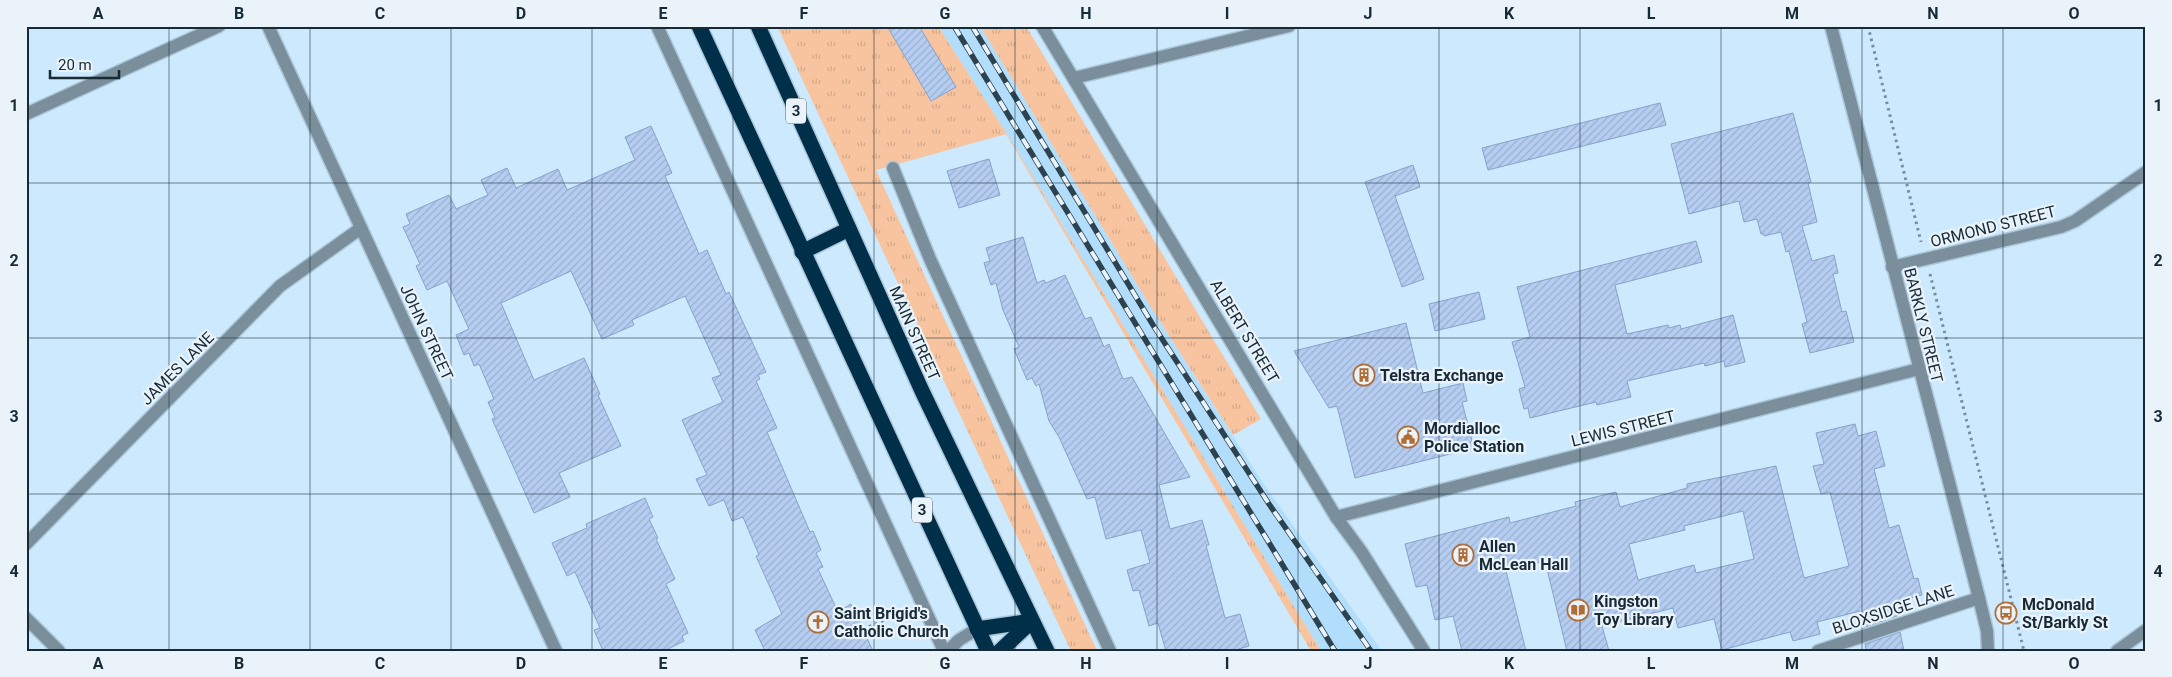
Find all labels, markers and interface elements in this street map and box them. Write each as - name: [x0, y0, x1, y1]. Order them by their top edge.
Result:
- text: A: [93, 4, 104, 23]
- text: B: [234, 4, 244, 23]
- text: C: [375, 4, 385, 23]
- text: D: [516, 4, 526, 23]
- text: E: [659, 4, 668, 23]
- text: F: [800, 4, 809, 23]
- text: G: [940, 4, 951, 23]
- text: H: [1080, 4, 1092, 23]
- text: I: [1225, 4, 1229, 23]
- text: J: [1364, 4, 1372, 23]
- text: K: [1504, 4, 1515, 23]
- text: L: [1647, 4, 1656, 23]
- text: M: [1785, 4, 1799, 23]
- text: N: [1927, 4, 1939, 23]
- text: O: [2068, 4, 2080, 23]
- scale bar: [50, 48, 119, 80]
- text: 20 m: [58, 56, 92, 74]
- text: 1: [9, 96, 19, 115]
- text: 1: [2153, 96, 2163, 115]
- road number: 3: [786, 98, 806, 124]
- street label: ORMOND STREET: [1928, 202, 2058, 251]
- text: 2: [9, 251, 19, 270]
- text: 2: [2153, 251, 2163, 270]
- street label: BARKLY STREET: [1900, 266, 1947, 385]
- street label: ALBERT STREET: [1206, 276, 1283, 387]
- street label: JOHN STREET: [396, 281, 457, 384]
- street label: MAIN STREET: [885, 283, 944, 384]
- street label: JAMES LANE: [137, 328, 218, 409]
- building icon: Telstra Exchange: [1352, 363, 1376, 387]
- place label: Telstra Exchange: [1380, 366, 1504, 385]
- street label: LEWIS STREET: [1569, 406, 1678, 451]
- text: 3: [9, 407, 19, 426]
- text: 3: [2153, 407, 2163, 426]
- place label: Mordialloc Police Station: [1424, 419, 1524, 456]
- public building icon: Mordialloc Police Station: [1396, 425, 1420, 449]
- road number: 3: [912, 498, 932, 522]
- place label: Allen McLean Hall: [1479, 537, 1568, 574]
- building icon: Allen McLean Hall: [1451, 543, 1475, 567]
- text: 4: [9, 562, 19, 581]
- text: 4: [2153, 562, 2163, 581]
- street label: BLOXSIDGE LANE: [1830, 581, 1956, 638]
- place label: Kingston Toy Library: [1594, 592, 1675, 629]
- place label: McDonald St/Barkly St: [2022, 595, 2109, 632]
- library icon: Kingston Toy Library: [1566, 598, 1590, 622]
- bus stop icon: McDonald St/Barkly St: [1994, 601, 2018, 625]
- place label: Saint Brigid's Catholic Church: [834, 604, 949, 641]
- church icon: Saint Brigid's Catholic Church: [806, 610, 830, 634]
- text: A: [93, 654, 104, 673]
- text: B: [234, 654, 244, 673]
- text: C: [375, 654, 385, 673]
- text: D: [516, 654, 526, 673]
- text: E: [659, 654, 668, 673]
- text: F: [800, 654, 809, 673]
- text: G: [940, 654, 951, 673]
- text: H: [1080, 654, 1092, 673]
- text: I: [1225, 654, 1229, 673]
- text: J: [1364, 654, 1372, 673]
- text: K: [1504, 654, 1515, 673]
- text: L: [1647, 654, 1656, 673]
- text: M: [1785, 654, 1799, 673]
- text: N: [1927, 654, 1939, 673]
- text: O: [2068, 654, 2080, 673]

